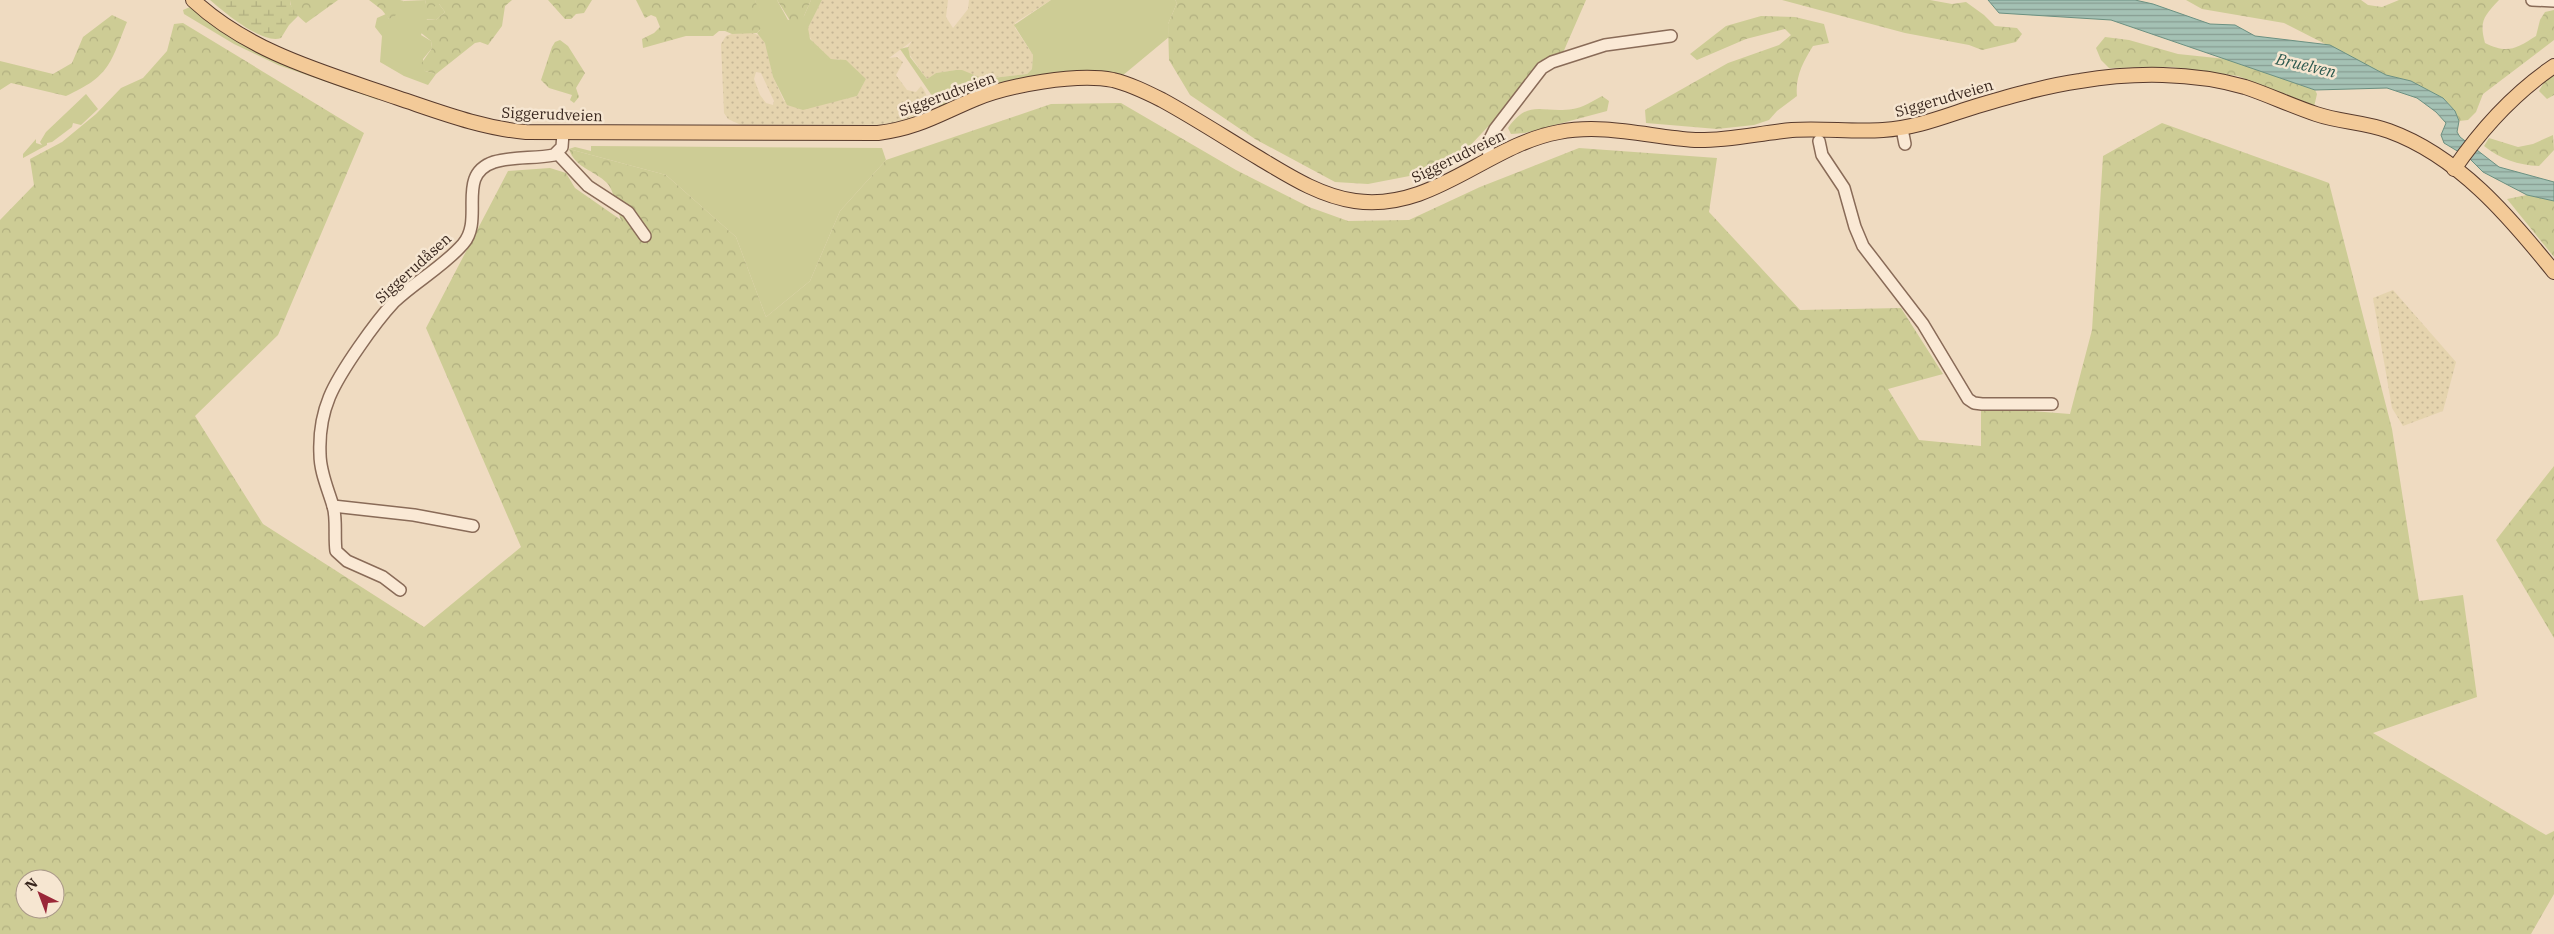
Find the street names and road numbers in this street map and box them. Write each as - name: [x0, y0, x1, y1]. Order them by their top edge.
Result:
- street label: Siggerudveien: [896, 68, 998, 120]
- street label: Siggerudveien: [1893, 75, 1996, 121]
- street label: Siggerudveien: [501, 103, 603, 125]
- street label: Siggerudveien: [1408, 125, 1508, 187]
- street label: Siggerudåsen: [371, 228, 455, 307]

